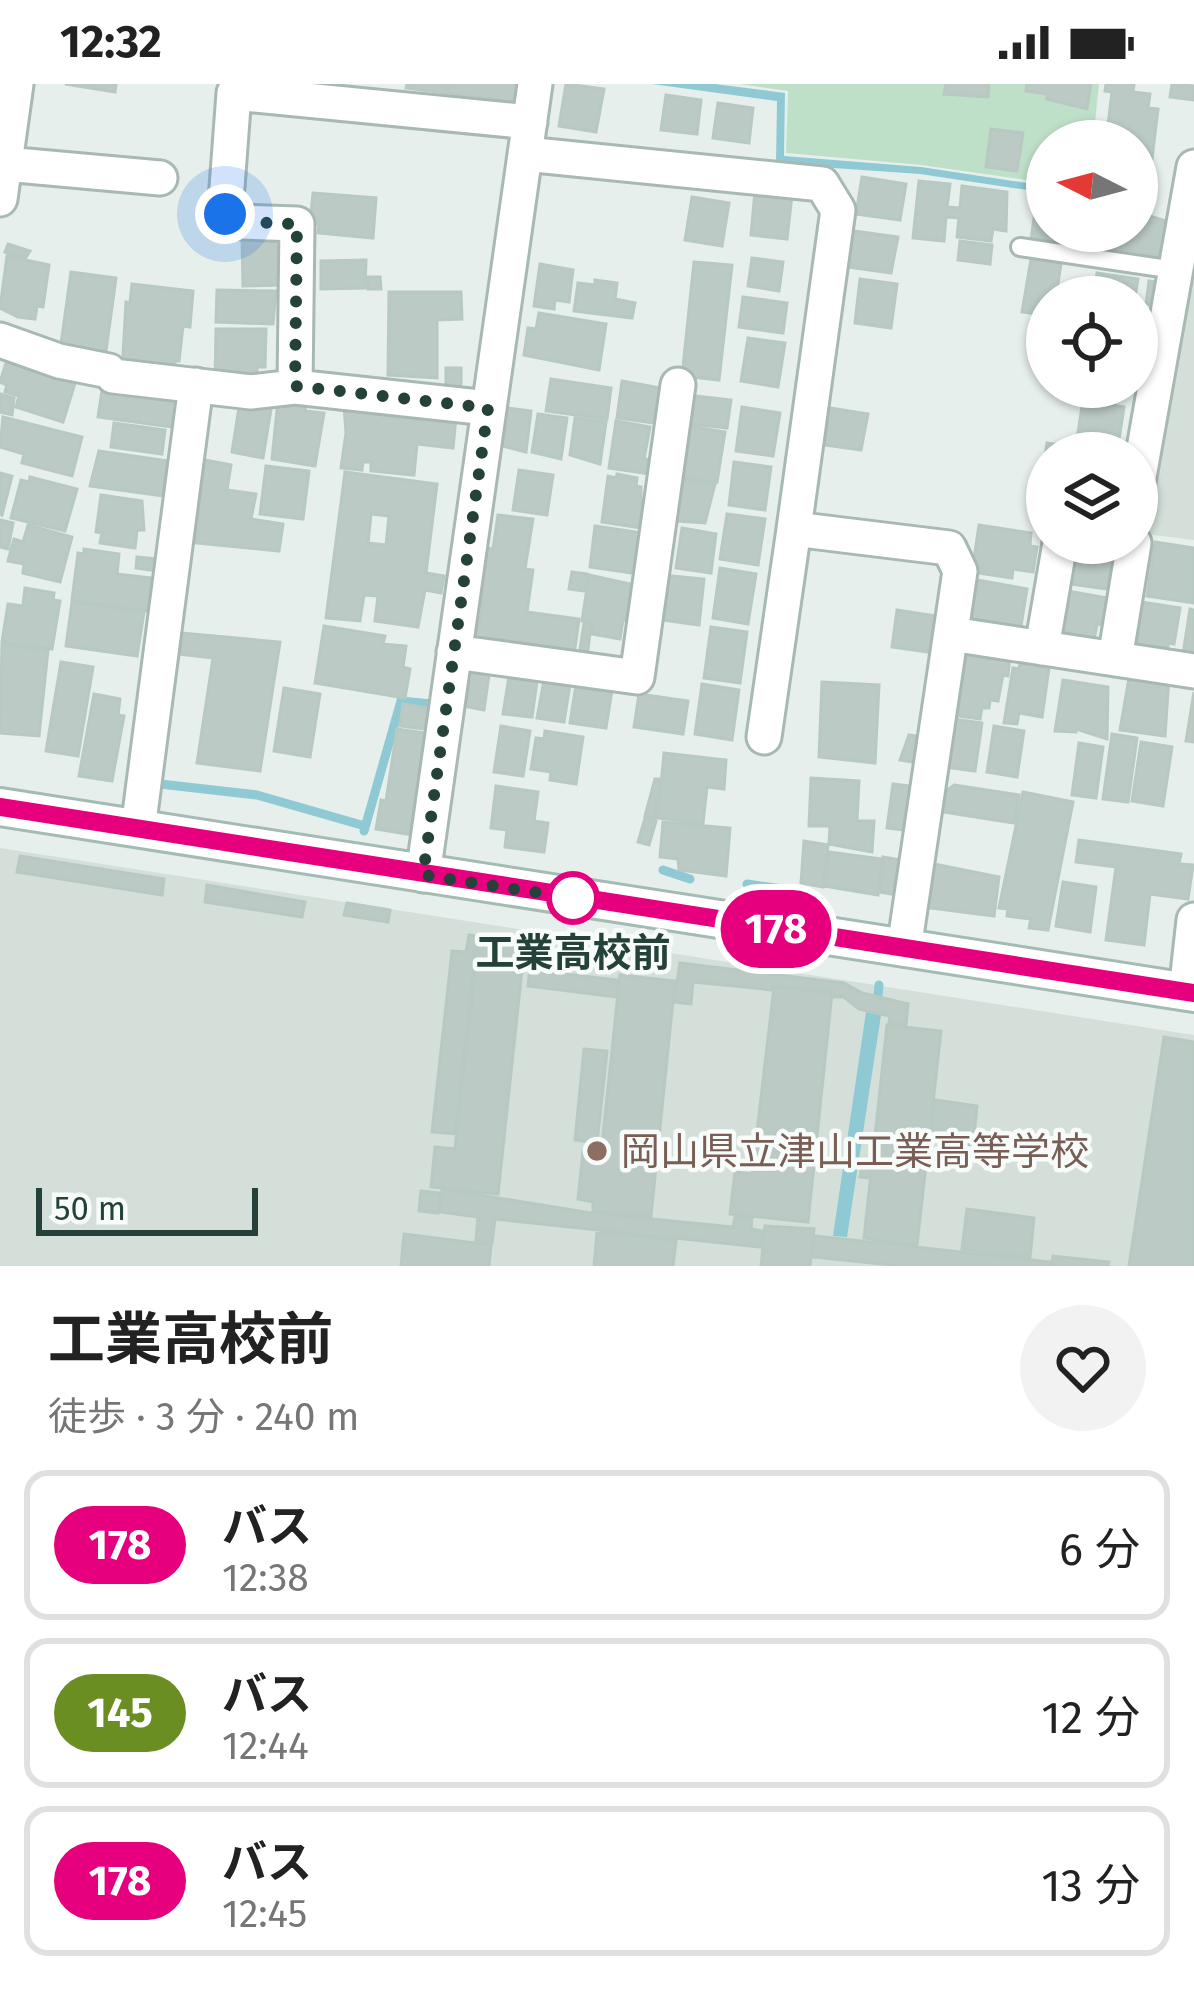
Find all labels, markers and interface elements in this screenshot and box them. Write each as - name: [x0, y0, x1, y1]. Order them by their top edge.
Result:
- text: 12:32: [60, 15, 162, 69]
- north arrow: [1026, 120, 1158, 252]
- map controls: [1026, 120, 1158, 564]
- your location: [195, 184, 255, 244]
- button: locate: [1026, 276, 1158, 408]
- button: layers: [1026, 432, 1158, 564]
- marker: 工業高校前: [548, 873, 598, 923]
- line badge: 178: [707, 890, 845, 968]
- text: 178: [745, 904, 807, 954]
- place label: 工業高校前: [475, 930, 671, 976]
- place label: 岡山県立津山工業高等学校: [621, 1129, 1089, 1175]
- marker: 岡山県立津山工業高等学校: [584, 1138, 610, 1164]
- scale bar: [36, 1182, 258, 1235]
- text: 50 m: [54, 1189, 126, 1229]
- button: heart: [1020, 1305, 1146, 1431]
- text: 工業高校前: [48, 1306, 333, 1374]
- text: 徒歩 · 3 分 · 240 m: [48, 1394, 359, 1440]
- text: バス: [222, 1500, 312, 1554]
- text: 178: [89, 1520, 151, 1570]
- text: 6 分: [1059, 1523, 1140, 1577]
- text: 12:38: [222, 1555, 309, 1601]
- text: バス: [222, 1668, 312, 1722]
- text: 145: [87, 1688, 153, 1738]
- text: 12 分: [1041, 1691, 1140, 1745]
- text: 12:44: [222, 1723, 309, 1769]
- text: バス: [222, 1836, 312, 1890]
- text: 178: [89, 1856, 151, 1906]
- text: 13 分: [1041, 1859, 1140, 1913]
- text: 12:45: [222, 1891, 307, 1937]

